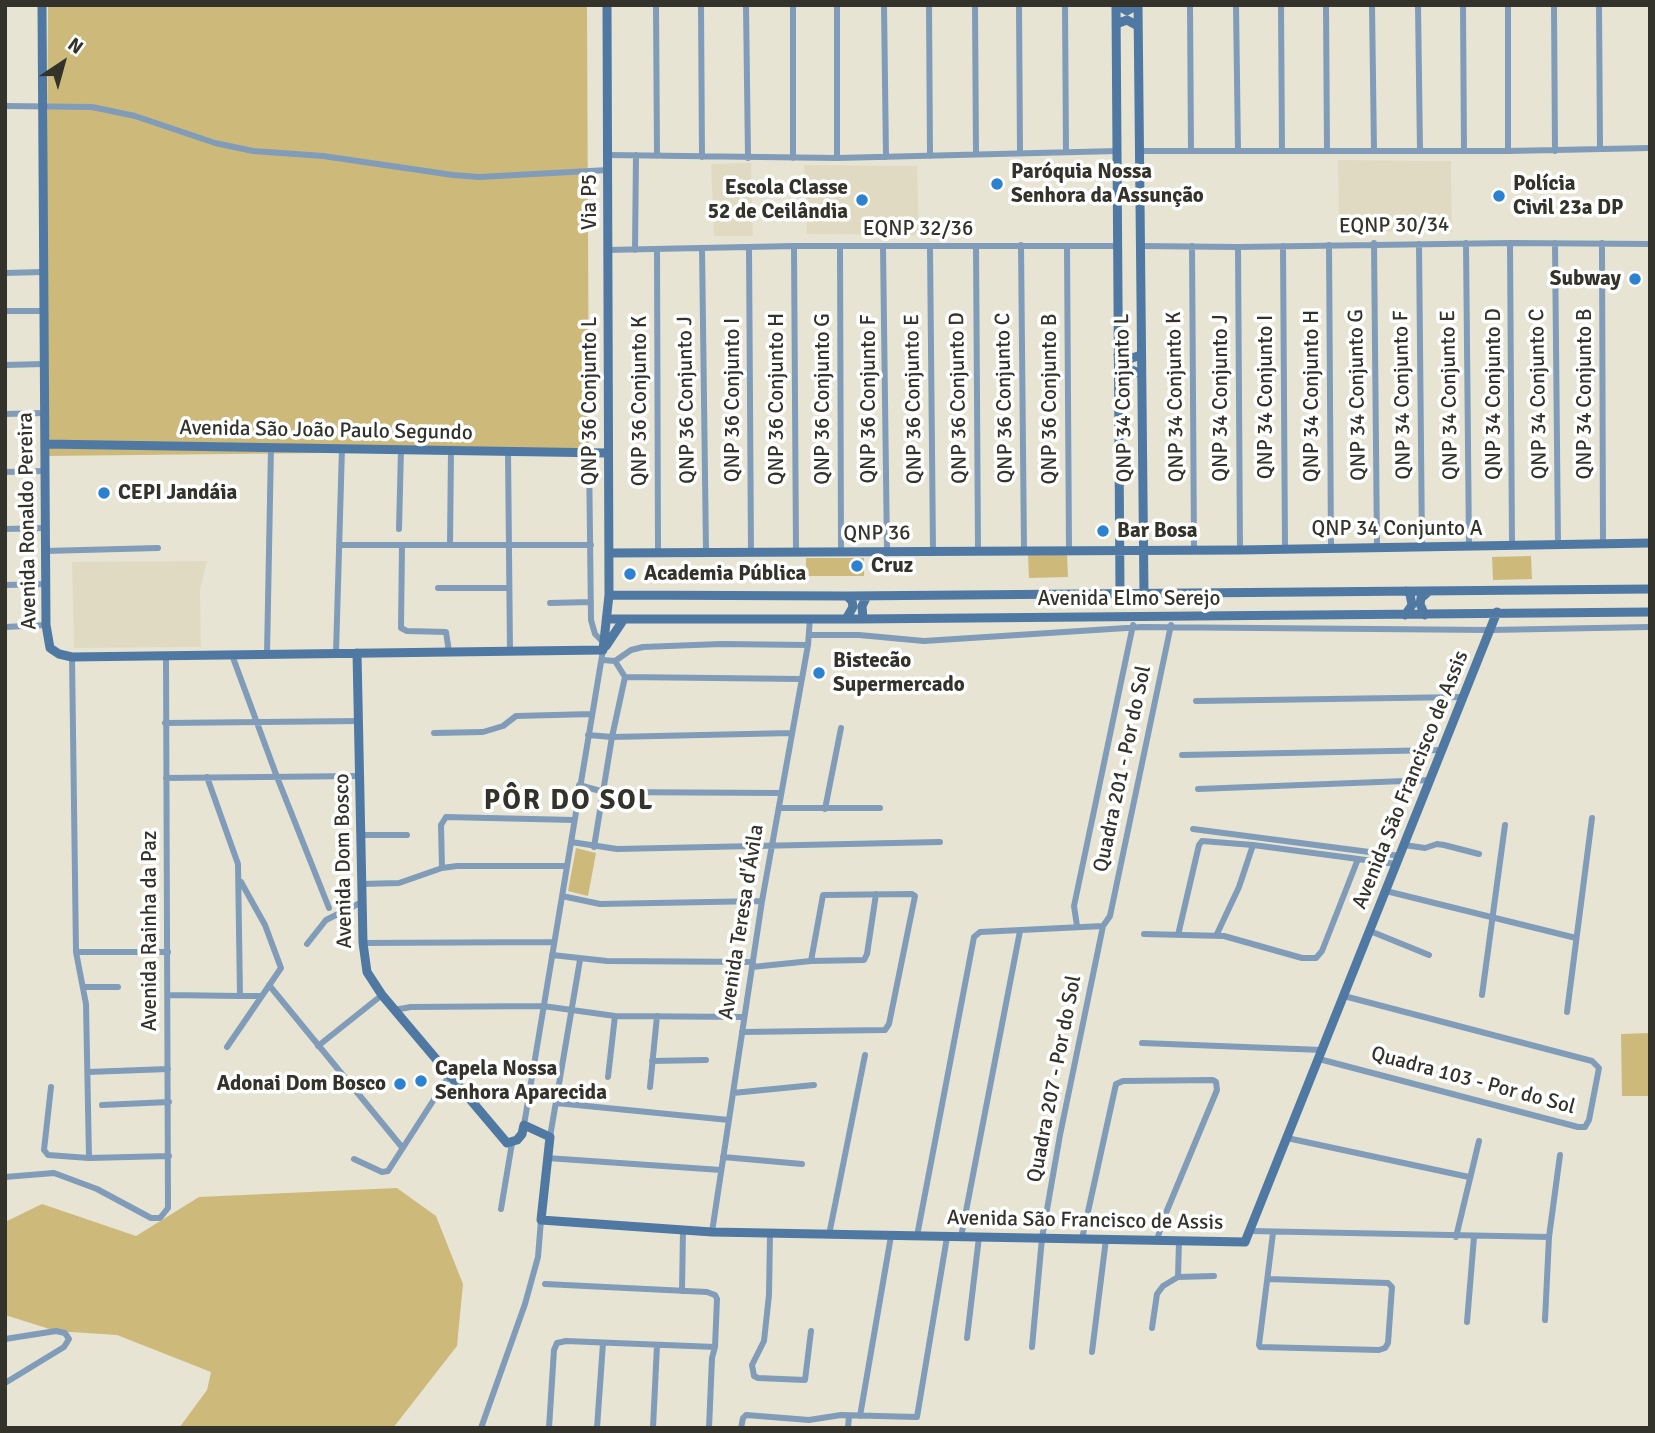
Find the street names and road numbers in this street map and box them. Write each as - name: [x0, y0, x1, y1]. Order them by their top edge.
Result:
- street label: Via P5: [577, 174, 603, 230]
- street label: EQNP 30/34: [1339, 212, 1449, 240]
- street label: EQNP 32/36: [863, 216, 973, 242]
- street label: QNP 34 Conjunto D: [1481, 308, 1507, 480]
- street label: QNP 34 Conjunto C: [1525, 308, 1553, 480]
- street label: QNP 34 Conjunto G: [1344, 309, 1372, 481]
- street label: QNP 34 Conjunto B: [1572, 309, 1598, 479]
- street label: QNP 34 Conjunto H: [1299, 310, 1325, 482]
- street label: QNP 34 Conjunto F: [1389, 310, 1417, 480]
- street label: QNP 34 Conjunto E: [1436, 310, 1464, 480]
- street label: QNP 34 Conjunto K: [1162, 311, 1190, 483]
- street label: QNP 36 Conjunto D: [945, 312, 973, 484]
- street label: QNP 36 Conjunto C: [991, 312, 1019, 484]
- street label: QNP 36 Conjunto H: [764, 313, 790, 485]
- street label: QNP 36 Conjunto G: [810, 313, 836, 485]
- street label: QNP 34 Conjunto L: [1110, 313, 1138, 483]
- street label: QNP 36 Conjunto F: [856, 314, 882, 484]
- street label: QNP 36 Conjunto E: [900, 314, 928, 484]
- street label: QNP 36 Conjunto B: [1037, 314, 1063, 484]
- street label: QNP 34 Conjunto J: [1208, 314, 1234, 482]
- street label: QNP 34 Conjunto I: [1253, 315, 1279, 479]
- street label: QNP 36 Conjunto K: [627, 316, 653, 486]
- street label: QNP 36 Conjunto J: [673, 316, 701, 484]
- street label: QNP 36 Conjunto L: [577, 317, 603, 485]
- street label: QNP 36 Conjunto I: [720, 318, 746, 482]
- street label: Avenida Ronaldo Pereira: [14, 412, 42, 630]
- street label: Avenida São João Paulo Segundo: [179, 416, 473, 446]
- street label: QNP 34 Conjunto A: [1311, 516, 1483, 542]
- street label: QNP 36: [843, 521, 911, 547]
- street label: Avenida Elmo Serejo: [1038, 586, 1220, 612]
- street label: Avenida São Francisco de Assis: [1348, 647, 1474, 913]
- street label: Quadra 201 - Por do Sol: [1089, 664, 1157, 874]
- street label: Avenida Dom Bosco: [330, 773, 358, 949]
- street label: Avenida Teresa d'Ávila: [714, 823, 770, 1021]
- street label: Avenida Rainha da Paz: [137, 831, 163, 1031]
- street label: Quadra 207 - Por do Sol: [1023, 973, 1087, 1185]
- street label: Quadra 103 - Por do Sol: [1368, 1042, 1578, 1120]
- street label: Avenida São Francisco de Assis: [947, 1206, 1223, 1236]

